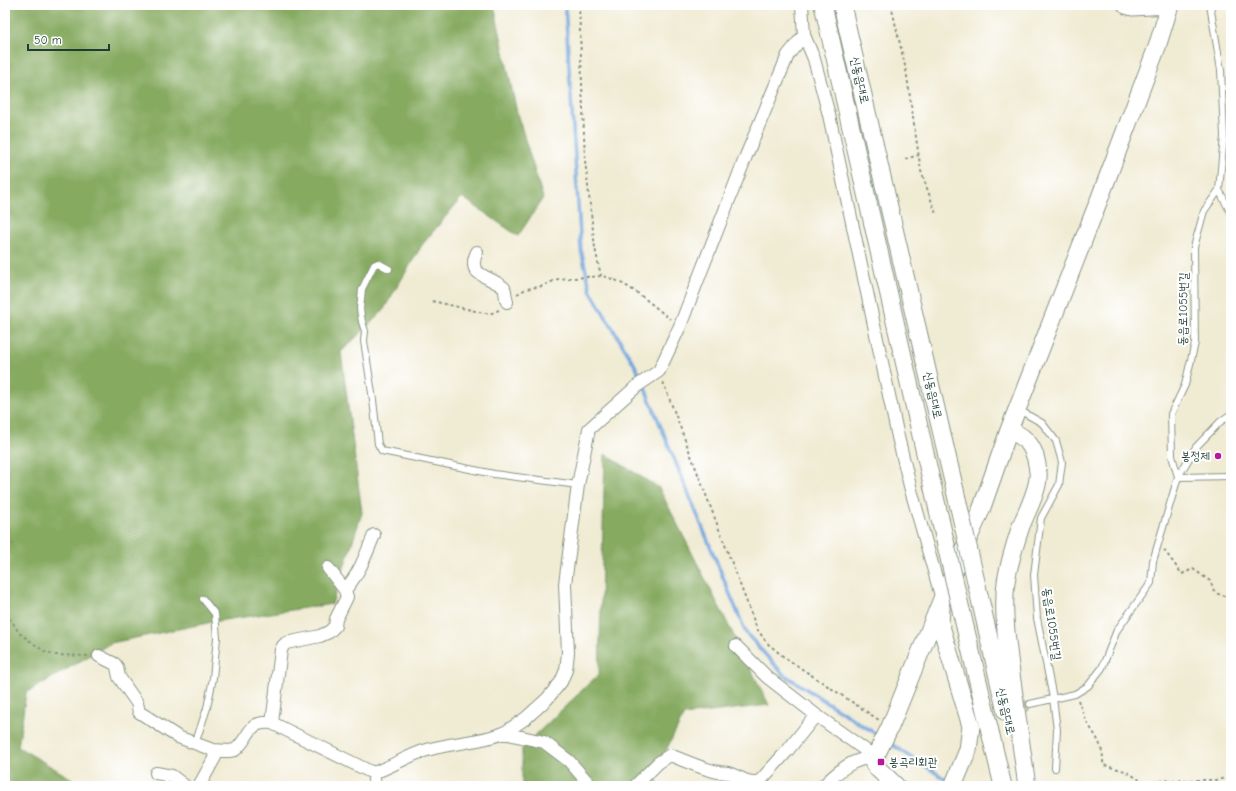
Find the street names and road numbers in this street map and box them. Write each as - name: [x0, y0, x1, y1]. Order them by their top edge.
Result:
- street label: 신동읍대로: [848, 55, 872, 105]
- street label: 동읍로1055번길: [1175, 272, 1191, 346]
- street label: 신동읍대로: [921, 370, 945, 420]
- street label: 동읍로1055번길: [1040, 587, 1064, 662]
- street label: 신동읍대로: [994, 686, 1018, 736]

